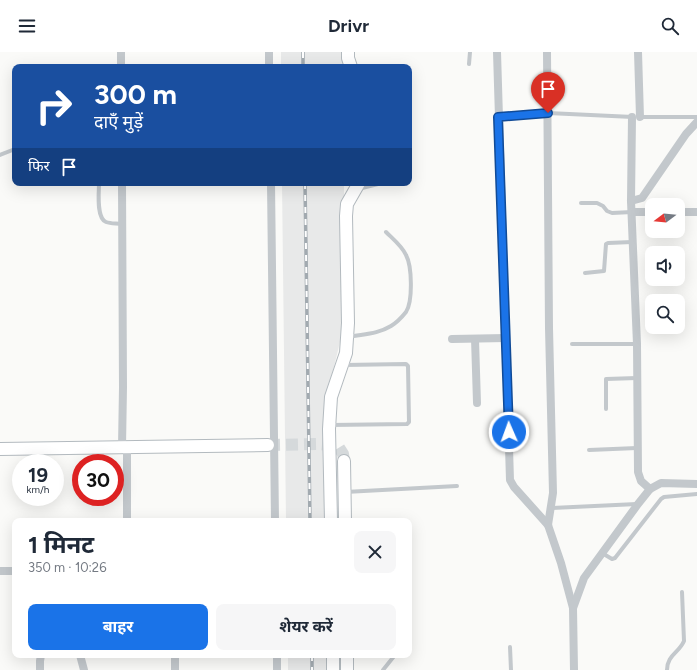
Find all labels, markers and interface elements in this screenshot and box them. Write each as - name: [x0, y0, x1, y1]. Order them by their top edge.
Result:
- icon: menu: [16, 15, 38, 37]
- text: Drivr: [328, 15, 369, 37]
- icon: search: [659, 15, 681, 37]
- pin: [531, 72, 565, 113]
- text: 300 m: [94, 77, 177, 111]
- icon: arrive: [537, 78, 559, 100]
- icon: right: [28, 80, 80, 132]
- text: दाएँ मुड़ें: [94, 111, 143, 133]
- icon: arrive: [58, 156, 80, 178]
- text: फिर: [28, 157, 50, 175]
- north arrow: [645, 198, 685, 238]
- map controls: [645, 198, 685, 334]
- button: sound: [645, 246, 685, 286]
- button: search: [645, 294, 685, 334]
- position arrow: [488, 411, 530, 453]
- speed limit sign: 30: [72, 454, 124, 506]
- text: 19: [28, 463, 48, 487]
- text: km/h: [27, 483, 49, 496]
- text: 1 मिनट: [28, 530, 94, 559]
- button: close: [354, 531, 396, 573]
- text: 350 m · 10:26: [28, 560, 107, 575]
- button: बाहर: [28, 604, 208, 650]
- button: शेयर करें: [216, 604, 396, 650]

